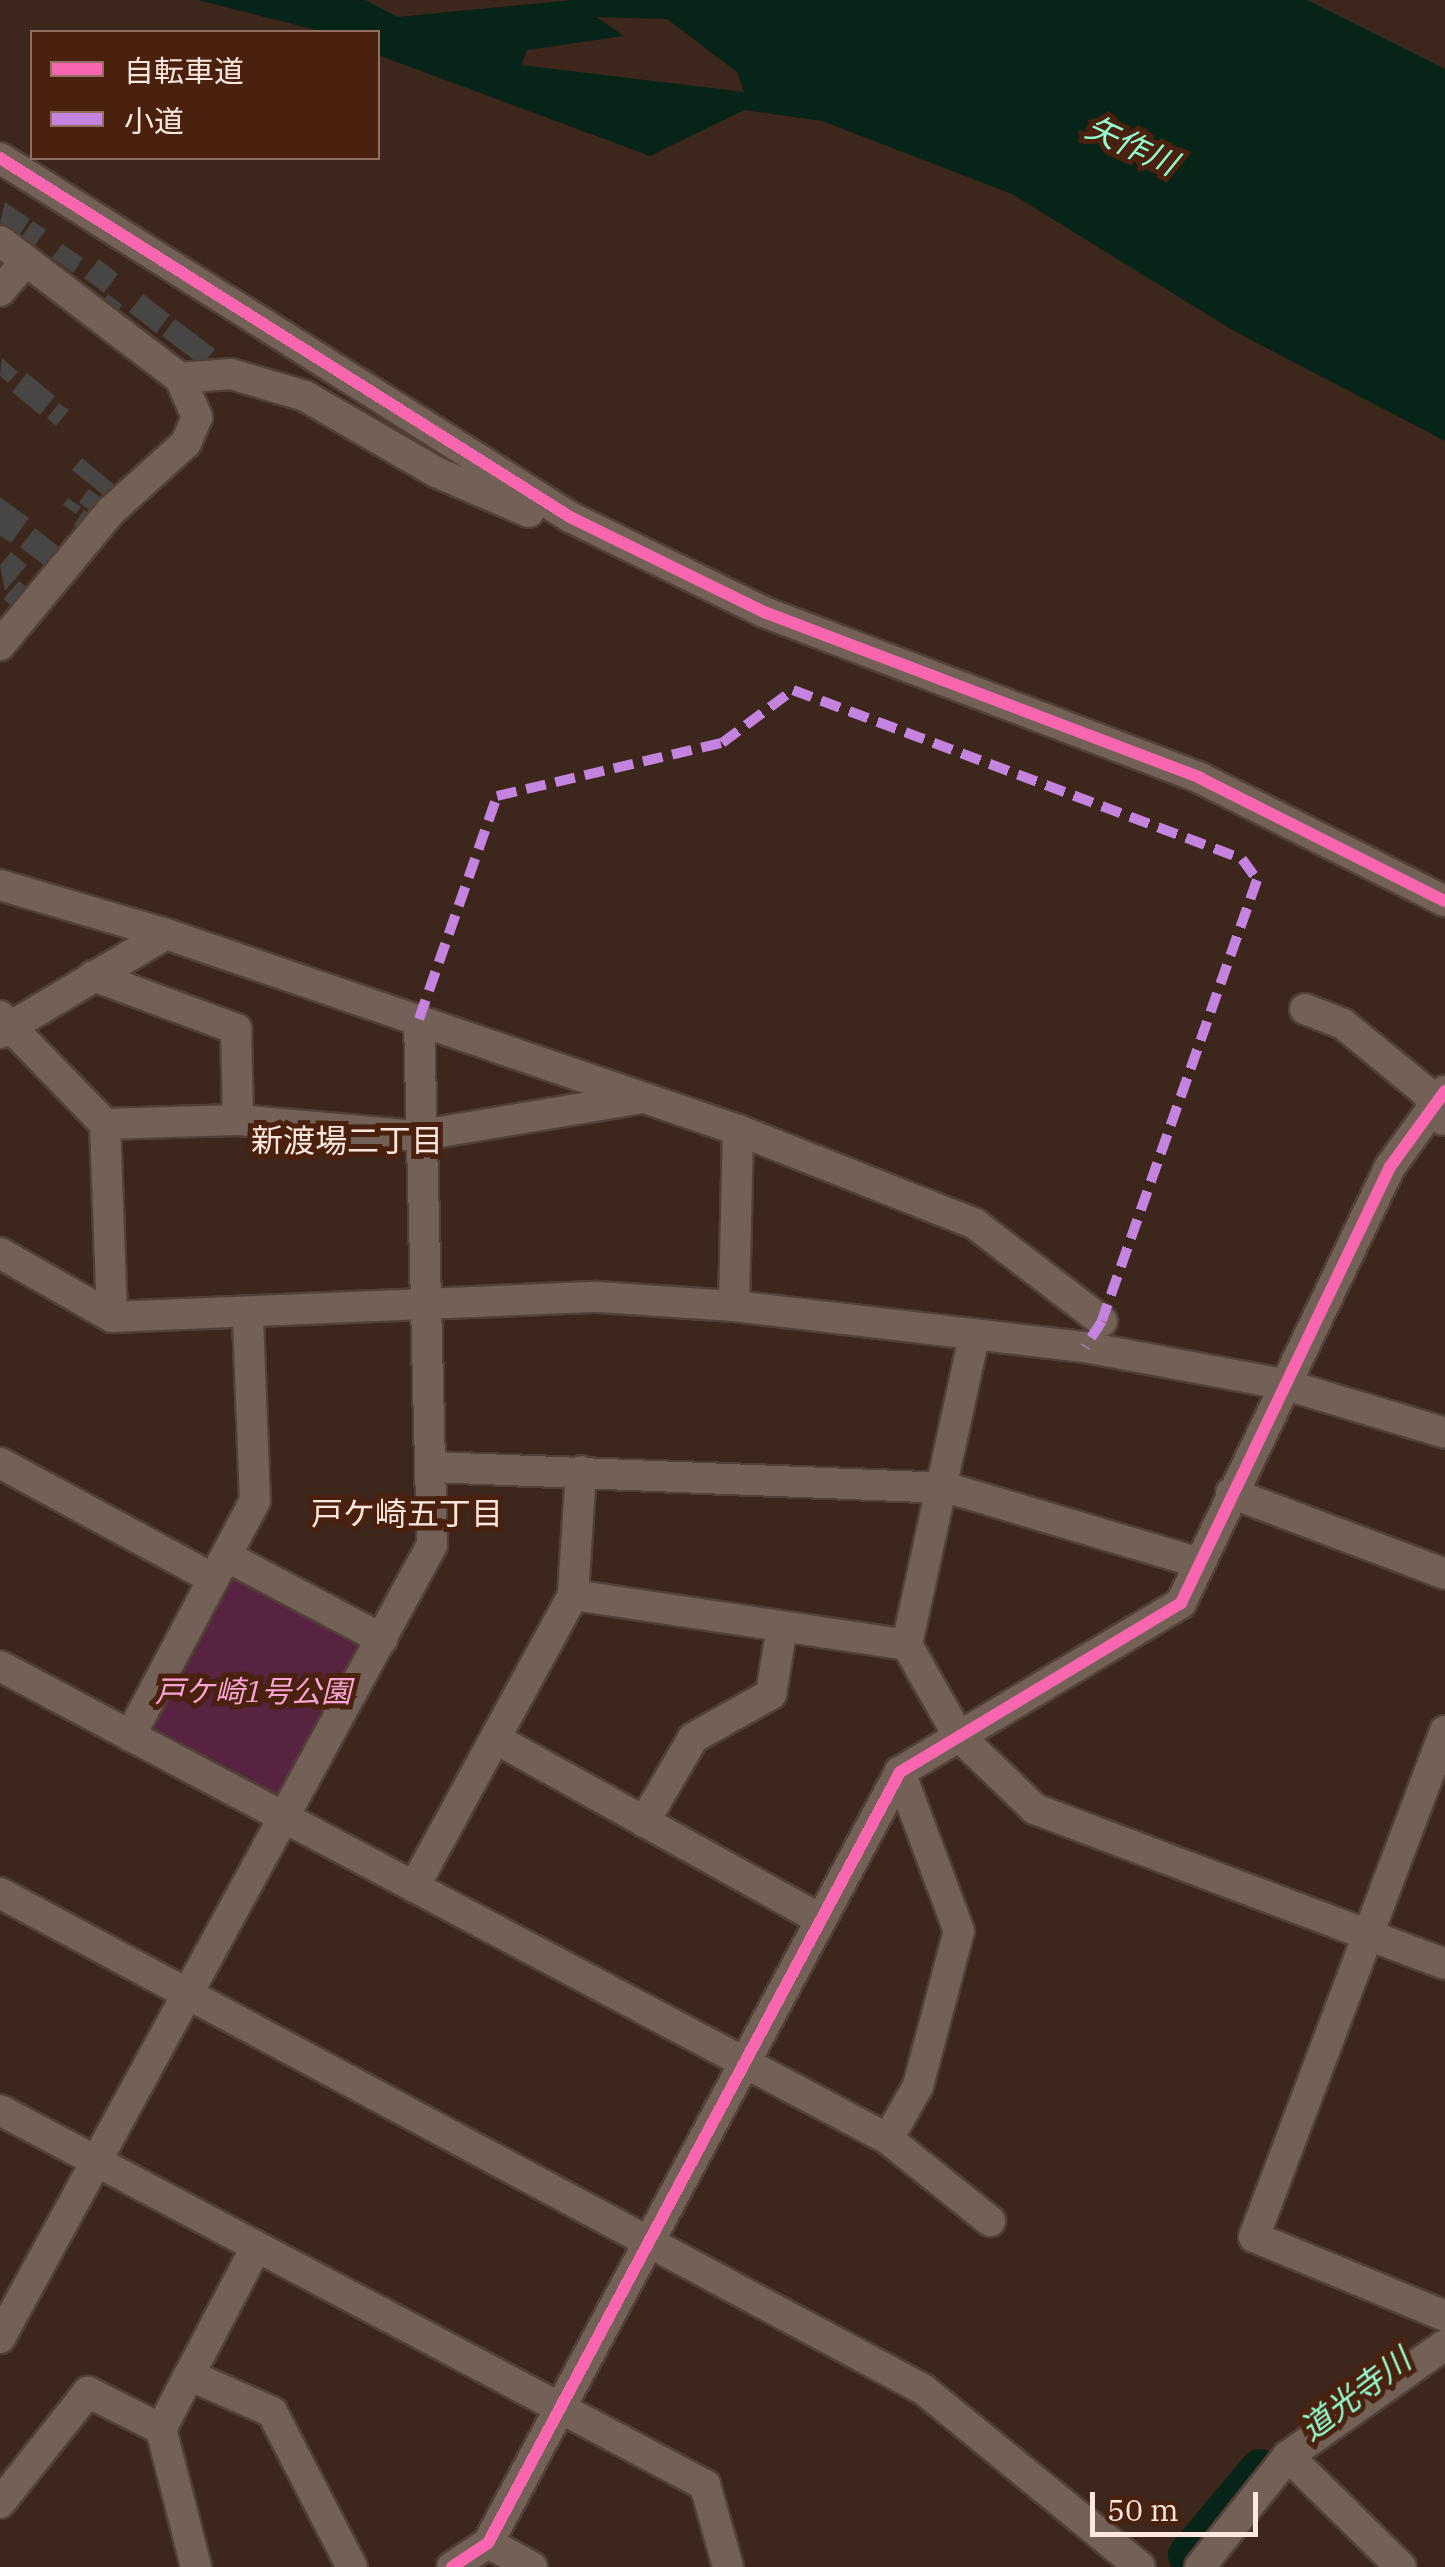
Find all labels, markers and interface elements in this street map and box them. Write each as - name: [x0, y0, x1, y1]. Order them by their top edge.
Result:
- legend: [30, 30, 380, 160]
- text: 自転車道: [124, 51, 244, 90]
- text: 小道: [124, 101, 184, 140]
- water label: 矢作川: [1080, 107, 1184, 183]
- district label: 新渡場二丁目: [251, 1121, 443, 1159]
- district label: 戸ケ崎五丁目: [311, 1494, 503, 1532]
- park label: 戸ケ崎1号公園: [155, 1673, 351, 1709]
- water label: 道光寺川: [1292, 2340, 1418, 2448]
- scale bar: [1095, 2472, 1262, 2534]
- text: 50 m: [1107, 2490, 1179, 2529]

